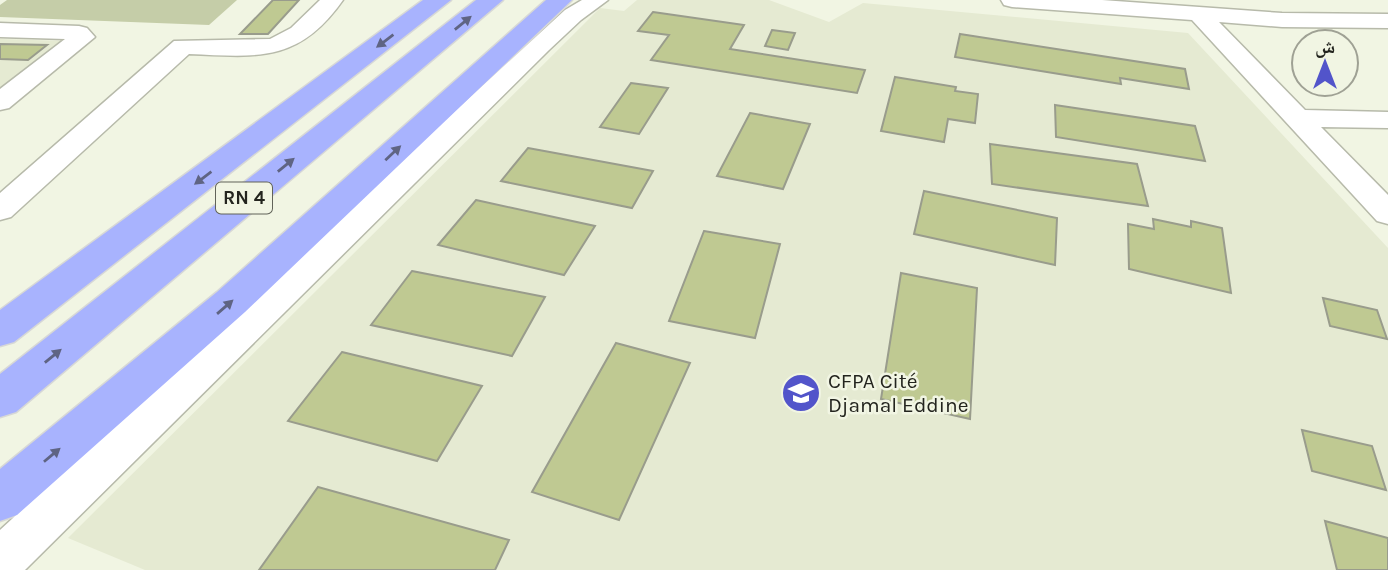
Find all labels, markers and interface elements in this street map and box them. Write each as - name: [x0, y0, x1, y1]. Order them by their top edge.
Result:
- one-way arrow: [455, 16, 472, 31]
- north arrow: [1290, 28, 1360, 98]
- one-way arrow: [376, 34, 394, 48]
- text: ش: [1315, 36, 1335, 58]
- one-way arrow: [384, 146, 401, 162]
- one-way arrow: [276, 157, 294, 172]
- one-way arrow: [194, 171, 213, 185]
- road number: RN 4: [216, 182, 272, 214]
- one-way arrow: [216, 299, 234, 315]
- one-way arrow: [43, 348, 61, 363]
- place label: CFPA Cité Djamal Eddine: [828, 369, 968, 417]
- school or university icon: CFPA Cité Djamal Eddine: [780, 372, 822, 414]
- one-way arrow: [43, 447, 61, 462]

